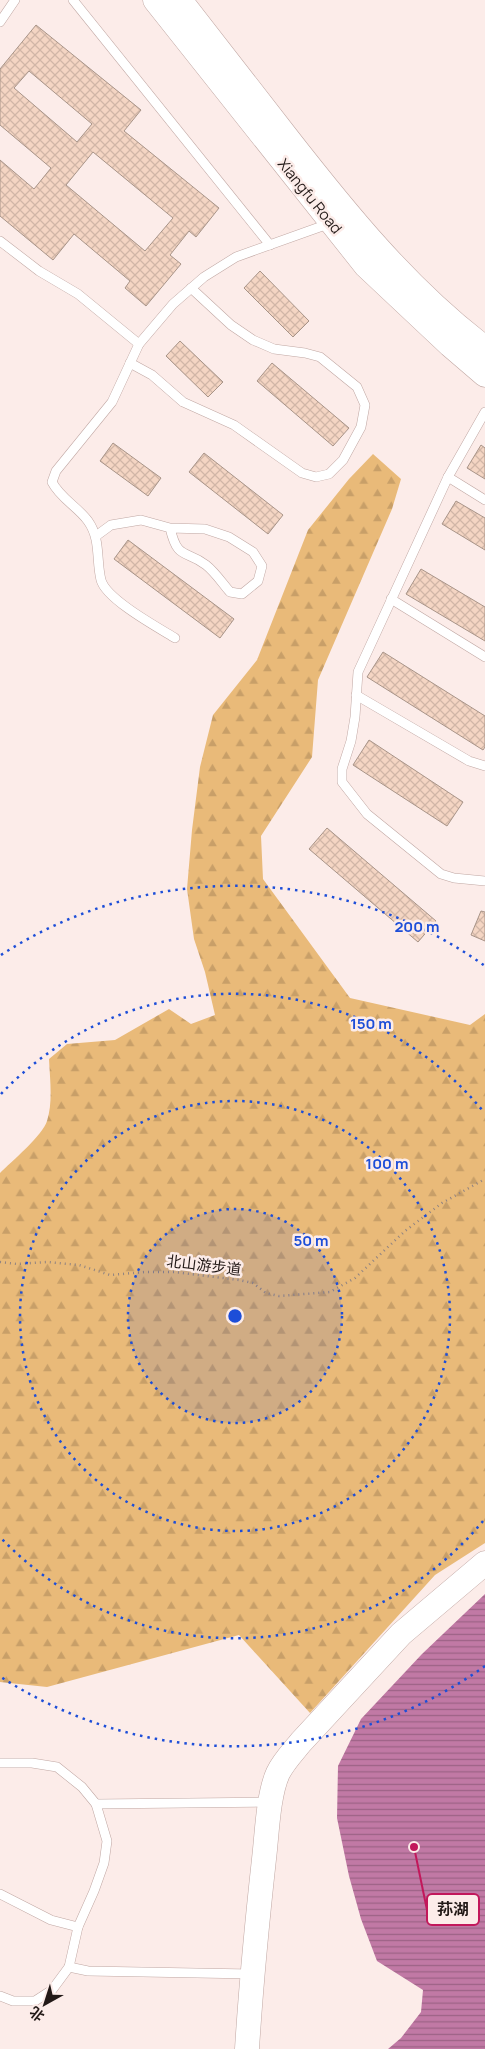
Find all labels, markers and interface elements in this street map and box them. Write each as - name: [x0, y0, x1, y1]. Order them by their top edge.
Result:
- street label: Xiangfu Road: [273, 154, 347, 238]
- text: 200 m: [394, 916, 440, 937]
- text: 150 m: [350, 1013, 392, 1034]
- text: 100 m: [366, 1153, 408, 1174]
- text: 50 m: [293, 1230, 329, 1251]
- street label: 北山游步道: [165, 1250, 243, 1280]
- centre of rings: [226, 1307, 244, 1325]
- callout: 荪湖: [427, 1894, 479, 1925]
- text: 荪湖: [437, 1898, 469, 1920]
- north arrow: [20, 1979, 70, 2029]
- text: 北: [25, 2003, 48, 2026]

